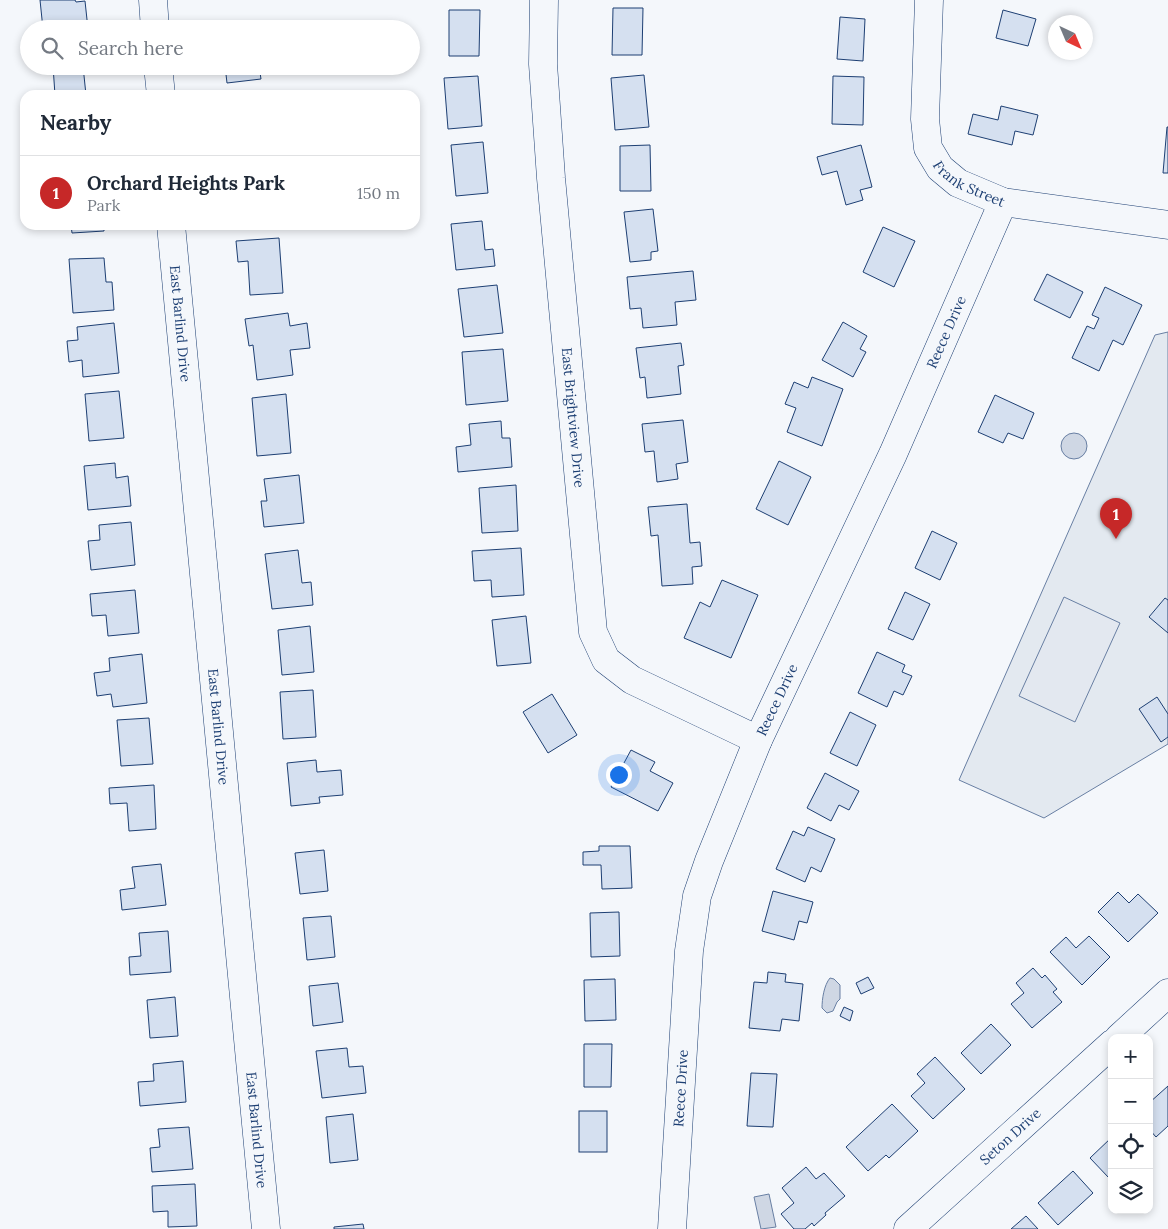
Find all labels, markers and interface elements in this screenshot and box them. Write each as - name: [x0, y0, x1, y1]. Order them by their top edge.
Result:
- north arrow: [1048, 15, 1093, 60]
- search box: [20, 20, 420, 75]
- icon: search: [38, 34, 66, 62]
- text: Search here: [78, 36, 184, 60]
- text: Nearby: [40, 109, 111, 136]
- street label: Frank Street: [929, 158, 1008, 211]
- text: Orchard Heights Park: [87, 171, 285, 195]
- text: 1: [53, 183, 59, 203]
- text: 150 m: [357, 183, 400, 203]
- text: Park: [87, 195, 120, 215]
- street label: East Barlind Drive: [166, 265, 195, 383]
- street label: Reece Drive: [923, 293, 970, 371]
- street label: East Brightview Drive: [558, 347, 589, 489]
- pin: 1: [1100, 498, 1132, 539]
- street label: Reece Drive: [752, 661, 802, 739]
- street label: East Barlind Drive: [204, 668, 233, 786]
- your location: [606, 762, 632, 788]
- map controls: [1108, 1034, 1153, 1214]
- button: +: [1108, 1034, 1153, 1079]
- street label: Reece Drive: [669, 1049, 692, 1127]
- street label: East Barlind Drive: [242, 1071, 271, 1189]
- button: −: [1108, 1079, 1153, 1124]
- street label: Seton Drive: [976, 1104, 1045, 1169]
- button: locate: [1108, 1124, 1153, 1169]
- button: layers: [1108, 1169, 1153, 1214]

